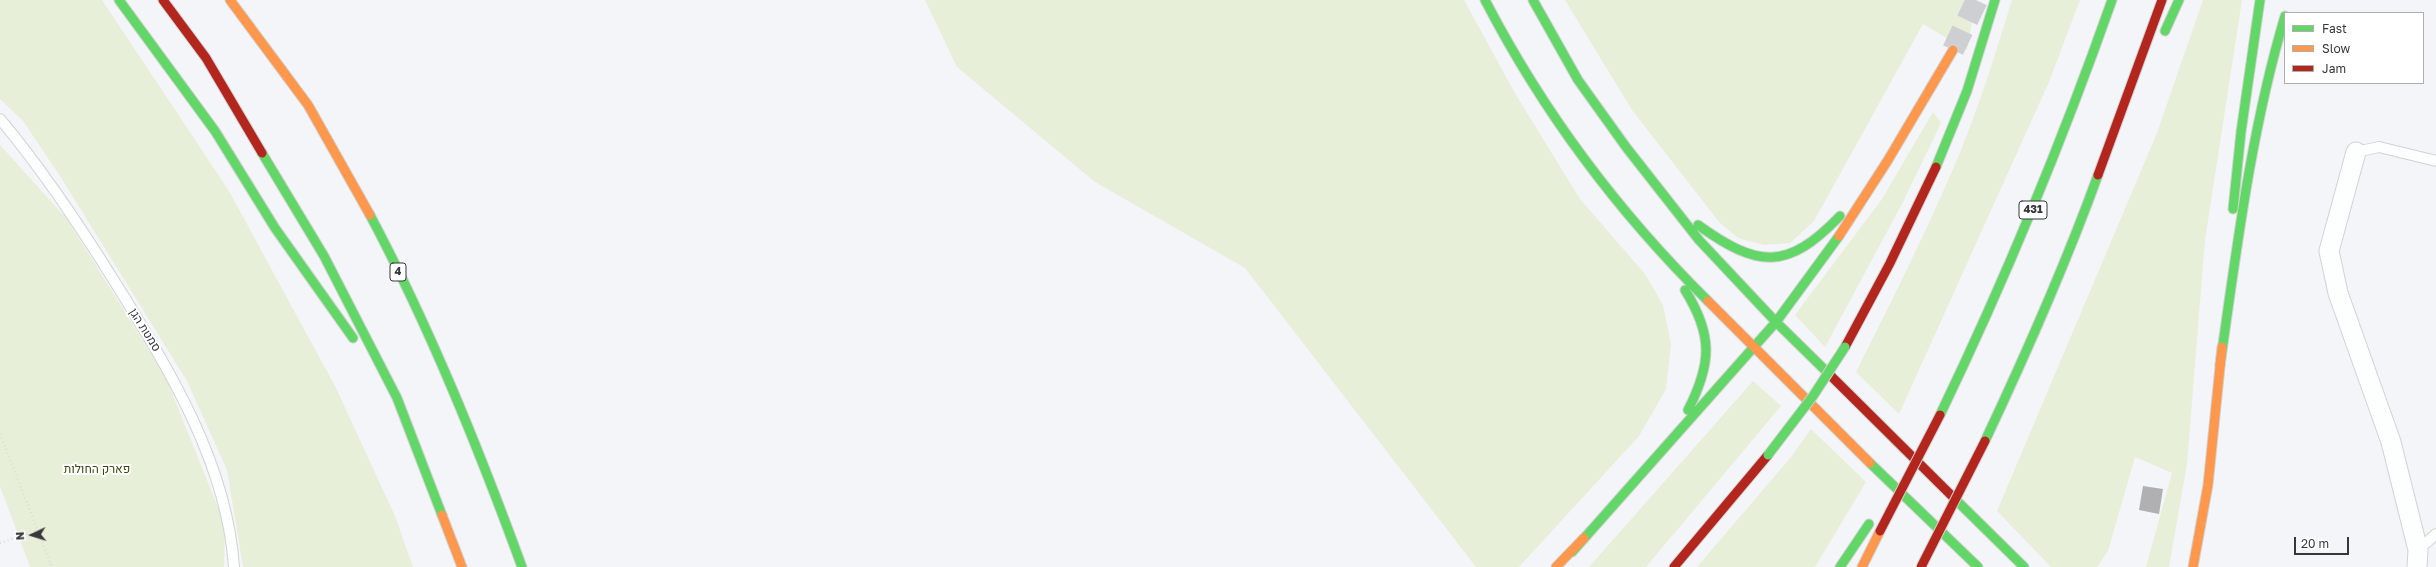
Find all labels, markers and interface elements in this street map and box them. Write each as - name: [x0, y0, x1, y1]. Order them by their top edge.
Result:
- legend: [2284, 12, 2424, 84]
- text: Fast: [2322, 21, 2347, 36]
- text: Slow: [2322, 41, 2350, 56]
- text: Jam: [2322, 61, 2346, 76]
- road number: 431: [2019, 201, 2047, 219]
- road number: 4: [390, 263, 406, 281]
- street label: סמטת הגן: [126, 306, 164, 354]
- park label: פארק החולות: [64, 462, 130, 476]
- north arrow: [12, 515, 52, 555]
- scale bar: [2296, 529, 2351, 555]
- text: N: [13, 531, 26, 541]
- text: 20 m: [2301, 536, 2329, 551]

